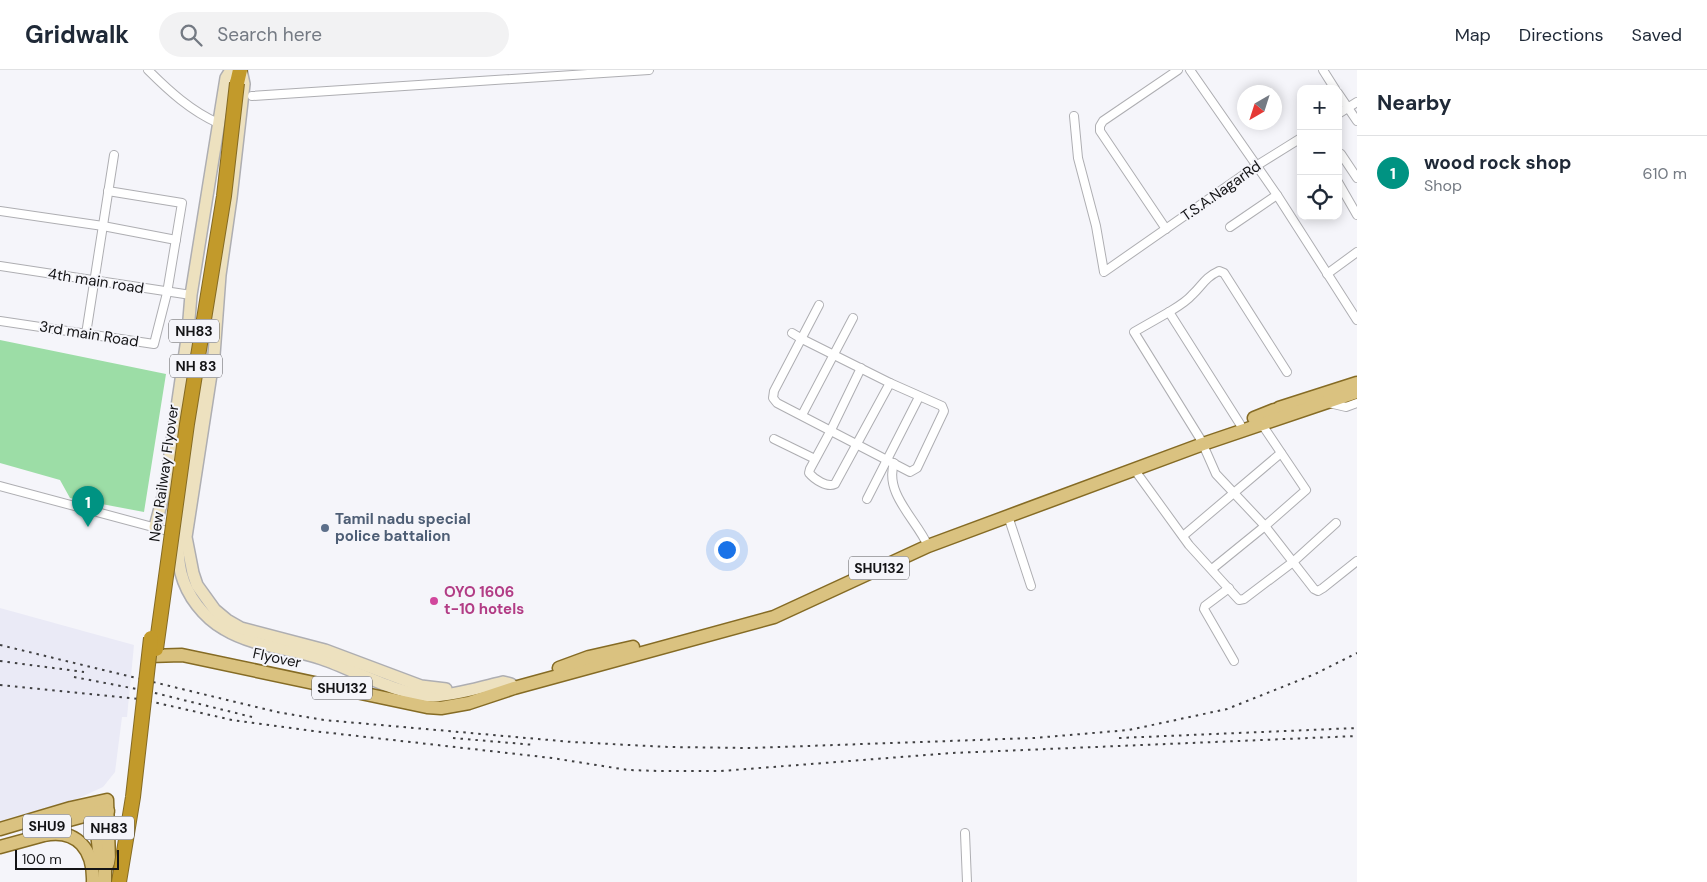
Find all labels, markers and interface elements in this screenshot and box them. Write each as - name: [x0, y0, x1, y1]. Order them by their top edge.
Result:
- search box: [159, 12, 509, 57]
- text: Gridwalk: [25, 19, 129, 50]
- icon: search: [177, 21, 205, 49]
- text: Search here: [217, 22, 322, 47]
- text: Map: [1455, 23, 1491, 47]
- text: Directions: [1519, 23, 1604, 47]
- text: Saved: [1632, 23, 1682, 47]
- north arrow: [1237, 85, 1282, 130]
- map controls: [1297, 85, 1342, 220]
- button: +: [1297, 85, 1342, 130]
- text: Nearby: [1377, 89, 1451, 117]
- button: −: [1297, 130, 1342, 175]
- text: wood rock shop: [1424, 150, 1571, 175]
- street label: T.S.A.NagarRd: [1177, 156, 1265, 226]
- text: 1: [1390, 163, 1396, 184]
- text: 610 m: [1643, 163, 1687, 184]
- button: locate: [1297, 175, 1342, 220]
- text: Shop: [1424, 175, 1462, 196]
- street label: 4th main road: [47, 264, 145, 298]
- street label: 3rd main Road: [38, 316, 140, 352]
- road number: NH83: [169, 320, 219, 342]
- road number: NH 83: [170, 354, 222, 378]
- street label: New Railway Flyover: [144, 403, 184, 543]
- pin: 1: [72, 486, 104, 527]
- place label: Tamil nadu special police battalion: [335, 509, 471, 546]
- marker: Tamil nadu special police battalion: [319, 522, 331, 534]
- your location: [714, 537, 740, 563]
- road number: SHU132: [849, 556, 909, 579]
- place label: OYO 1606 t-10 hotels: [444, 582, 524, 619]
- marker: OYO 1606 t-10 hotels: [428, 595, 440, 607]
- street label: Flyover: [251, 643, 304, 673]
- road number: SHU132: [312, 676, 372, 700]
- road number: SHU9: [23, 814, 71, 838]
- road number: NH83: [84, 816, 134, 840]
- scale bar: [15, 847, 119, 870]
- text: 100 m: [22, 850, 62, 868]

